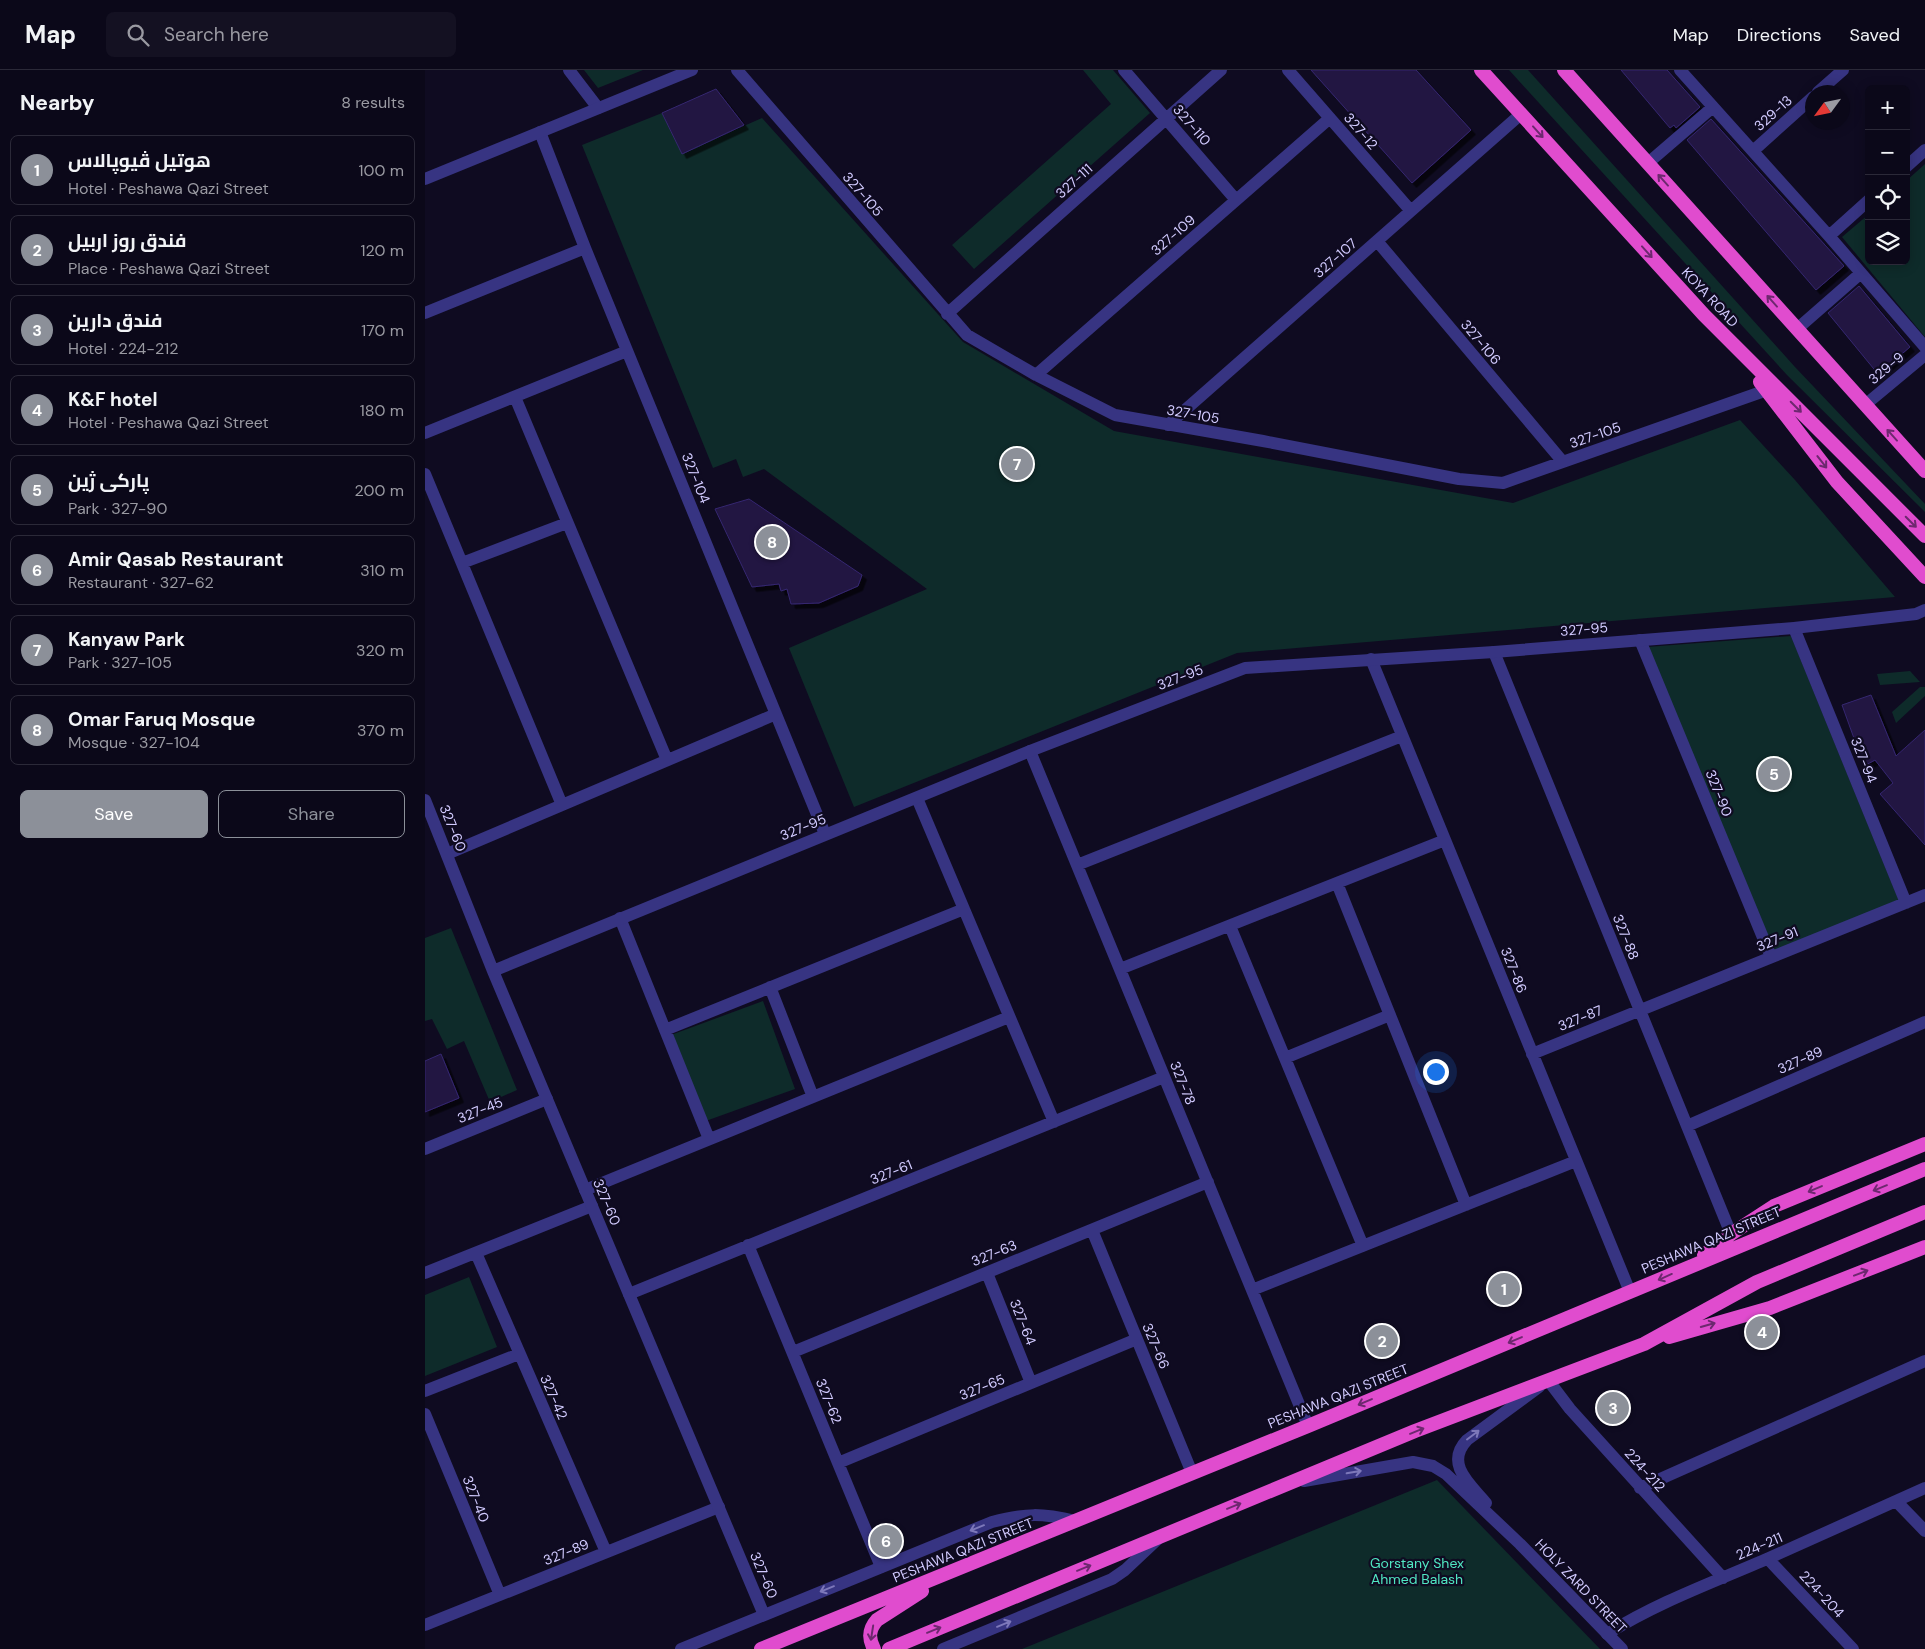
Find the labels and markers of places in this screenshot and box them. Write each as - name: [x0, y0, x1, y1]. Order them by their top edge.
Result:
- pin: 7: [1001, 445, 1033, 483]
- pin: 8: [756, 523, 788, 561]
- pin: 5: [1758, 755, 1790, 793]
- pin: 1: [1488, 1270, 1520, 1308]
- pin: 4: [1746, 1313, 1778, 1351]
- pin: 2: [1366, 1322, 1398, 1360]
- pin: 3: [1597, 1389, 1629, 1427]
- pin: 6: [870, 1522, 902, 1560]

